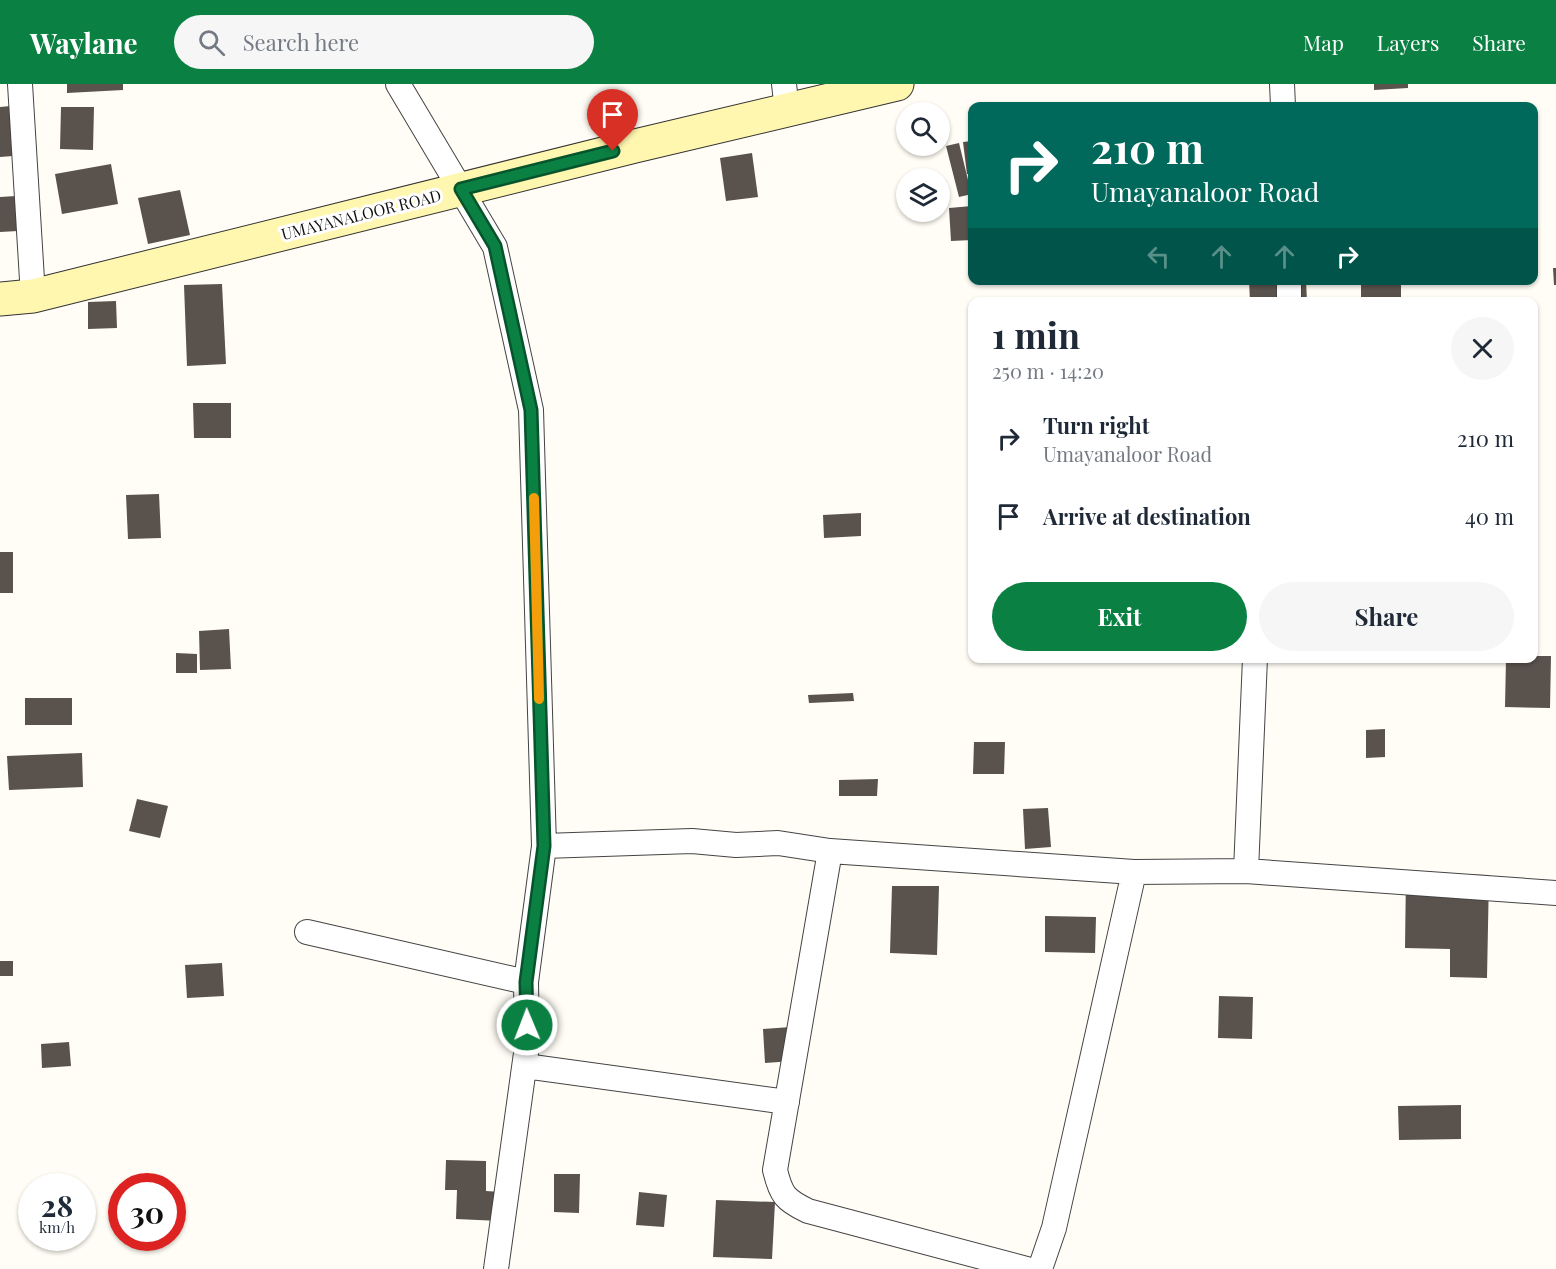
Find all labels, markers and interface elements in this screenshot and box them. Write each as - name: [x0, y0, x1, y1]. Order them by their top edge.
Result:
- search box: [174, 15, 594, 69]
- text: Waylane: [30, 24, 138, 61]
- icon: search: [195, 26, 228, 59]
- text: Search here: [243, 27, 359, 57]
- text: Map: [1303, 28, 1344, 56]
- text: Layers: [1377, 28, 1439, 56]
- text: Share: [1472, 28, 1526, 56]
- pin: [587, 89, 638, 151]
- icon: arrive: [596, 98, 629, 131]
- map controls: [896, 102, 950, 222]
- button: search: [896, 102, 950, 156]
- text: 210 m: [1091, 119, 1204, 175]
- icon: right: [992, 126, 1070, 204]
- button: layers: [896, 168, 950, 222]
- text: Umayanaloor Road: [1091, 173, 1319, 209]
- street label: UMAYANALOOR ROAD: [279, 184, 443, 244]
- icon: left: [1142, 240, 1175, 273]
- icon: ahead: [1205, 240, 1238, 273]
- icon: ahead: [1268, 240, 1301, 273]
- icon: right: [1331, 240, 1364, 273]
- text: 1 min: [992, 310, 1080, 358]
- button: close: [1451, 317, 1514, 380]
- text: 250 m · 14:20: [992, 357, 1104, 384]
- text: Turn right: [1043, 410, 1149, 440]
- icon: right: [992, 422, 1025, 455]
- text: 210 m: [1457, 423, 1514, 453]
- text: Umayanaloor Road: [1043, 440, 1212, 467]
- icon: arrive: [992, 500, 1025, 533]
- text: Arrive at destination: [1043, 501, 1251, 531]
- text: 40 m: [1465, 501, 1514, 531]
- button: Exit: [992, 582, 1247, 651]
- button: Share: [1259, 582, 1514, 651]
- position arrow: [495, 993, 559, 1057]
- speed limit sign: 30: [108, 1173, 186, 1251]
- text: 28: [41, 1185, 73, 1225]
- text: km/h: [39, 1217, 75, 1237]

